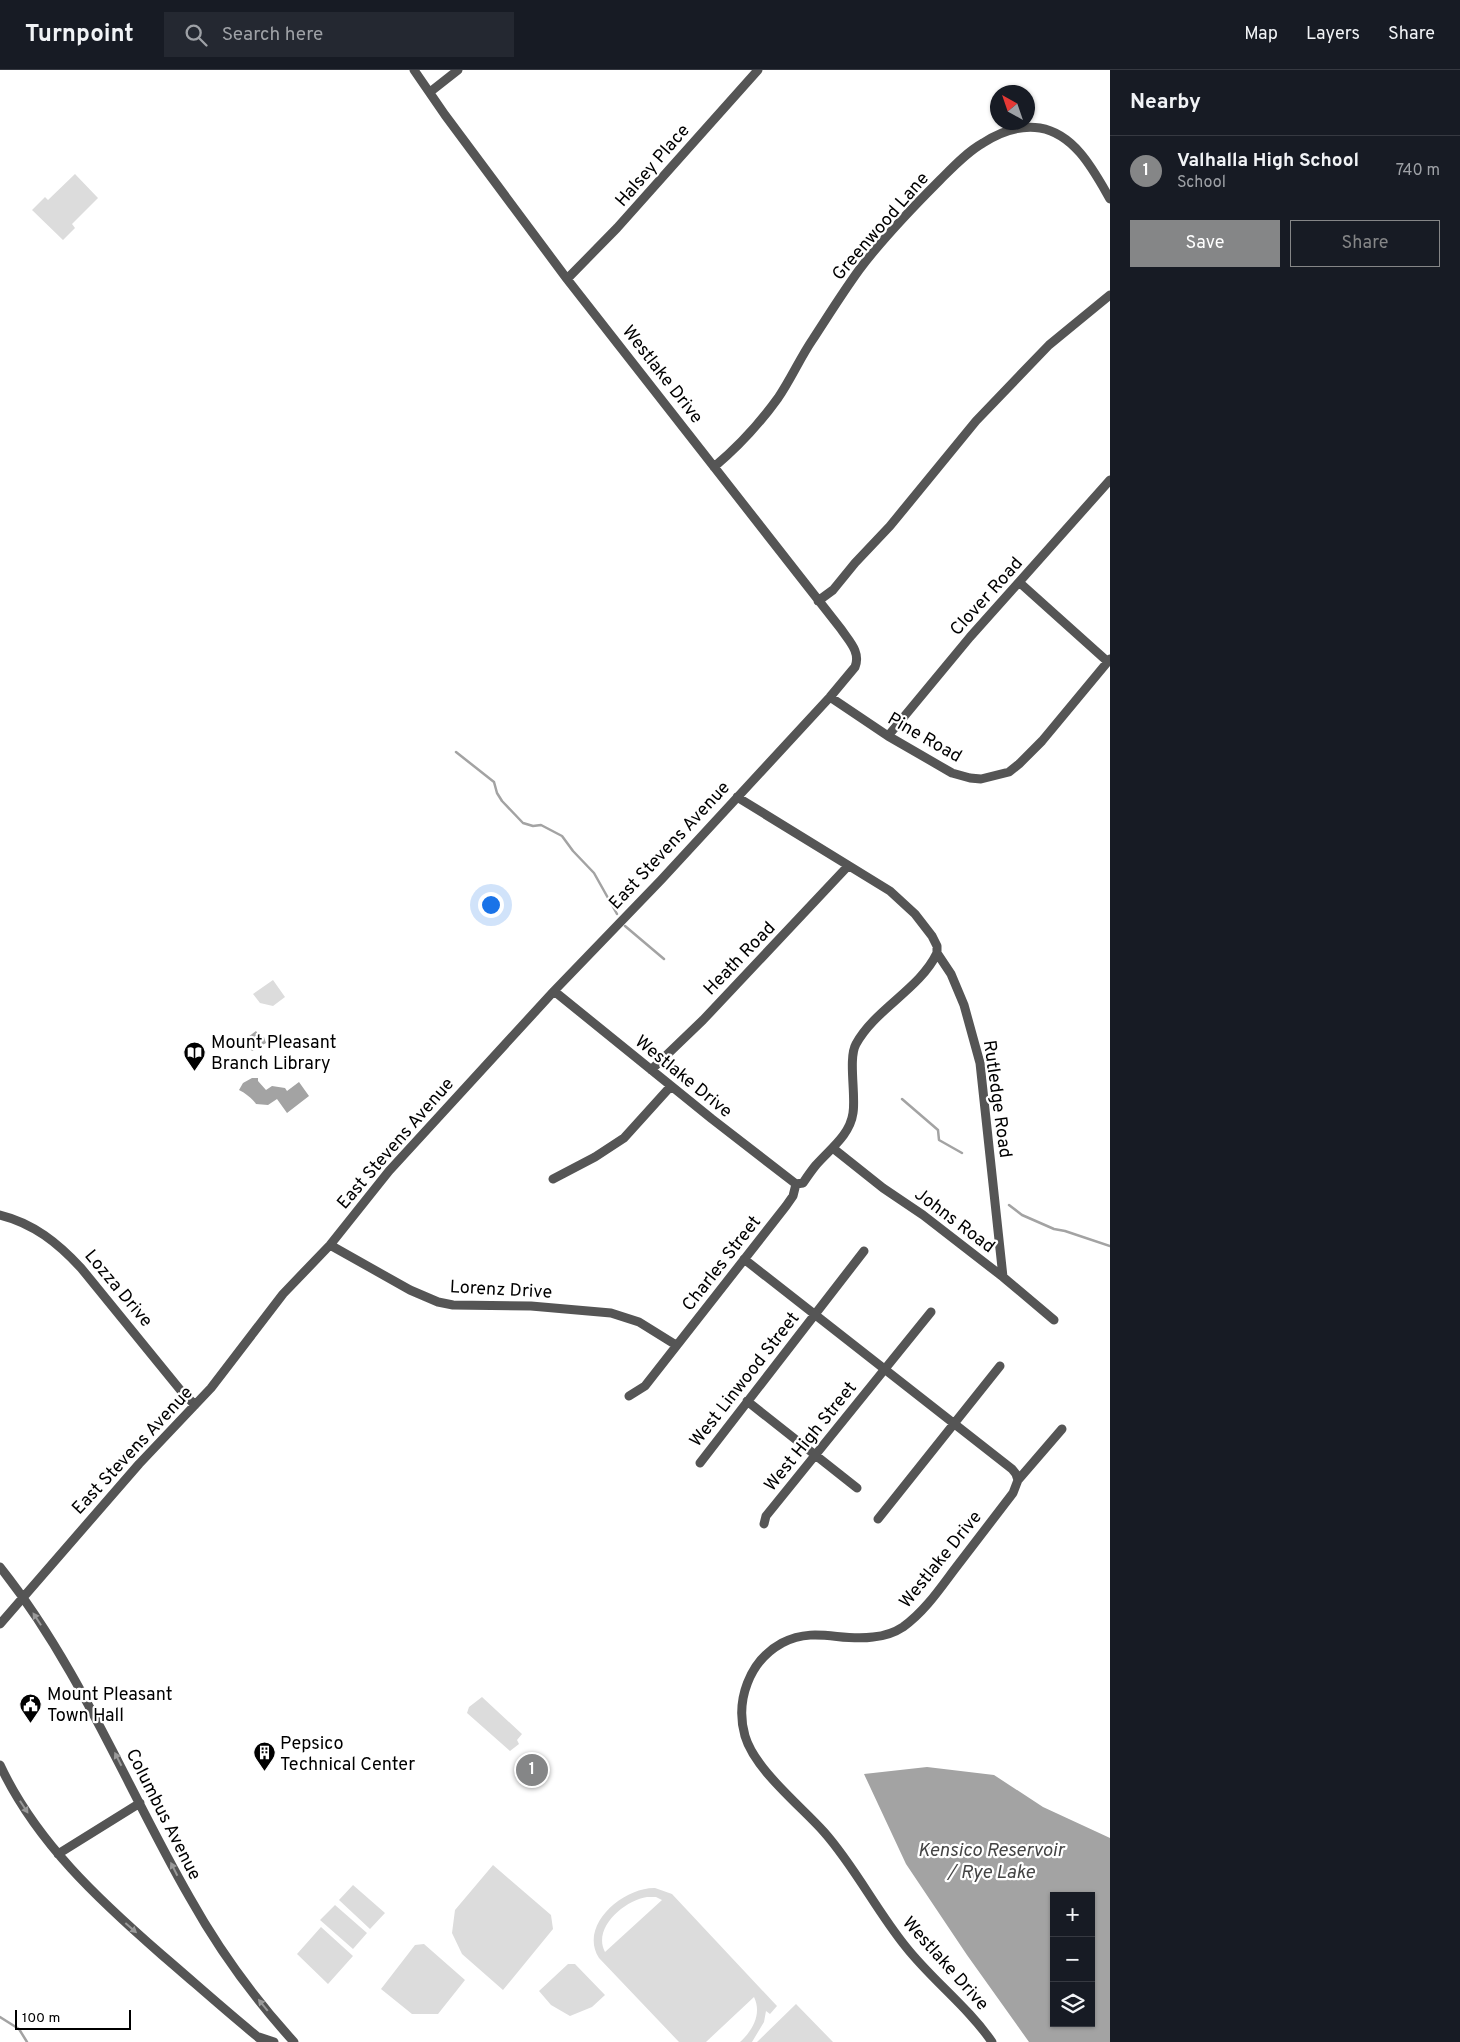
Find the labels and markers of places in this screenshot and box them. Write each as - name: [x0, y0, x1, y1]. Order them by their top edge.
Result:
- place label: Mount Pleasant Branch Library: [211, 1032, 336, 1076]
- library icon: Mount Pleasant Branch Library: [183, 1040, 207, 1071]
- place label: Mount Pleasant Town Hall: [47, 1684, 172, 1728]
- public building icon: Mount Pleasant Town Hall: [19, 1692, 43, 1723]
- place label: Pepsico Technical Center: [280, 1733, 415, 1777]
- building icon: Pepsico Technical Center: [252, 1741, 276, 1772]
- pin: 1: [516, 1751, 548, 1789]

